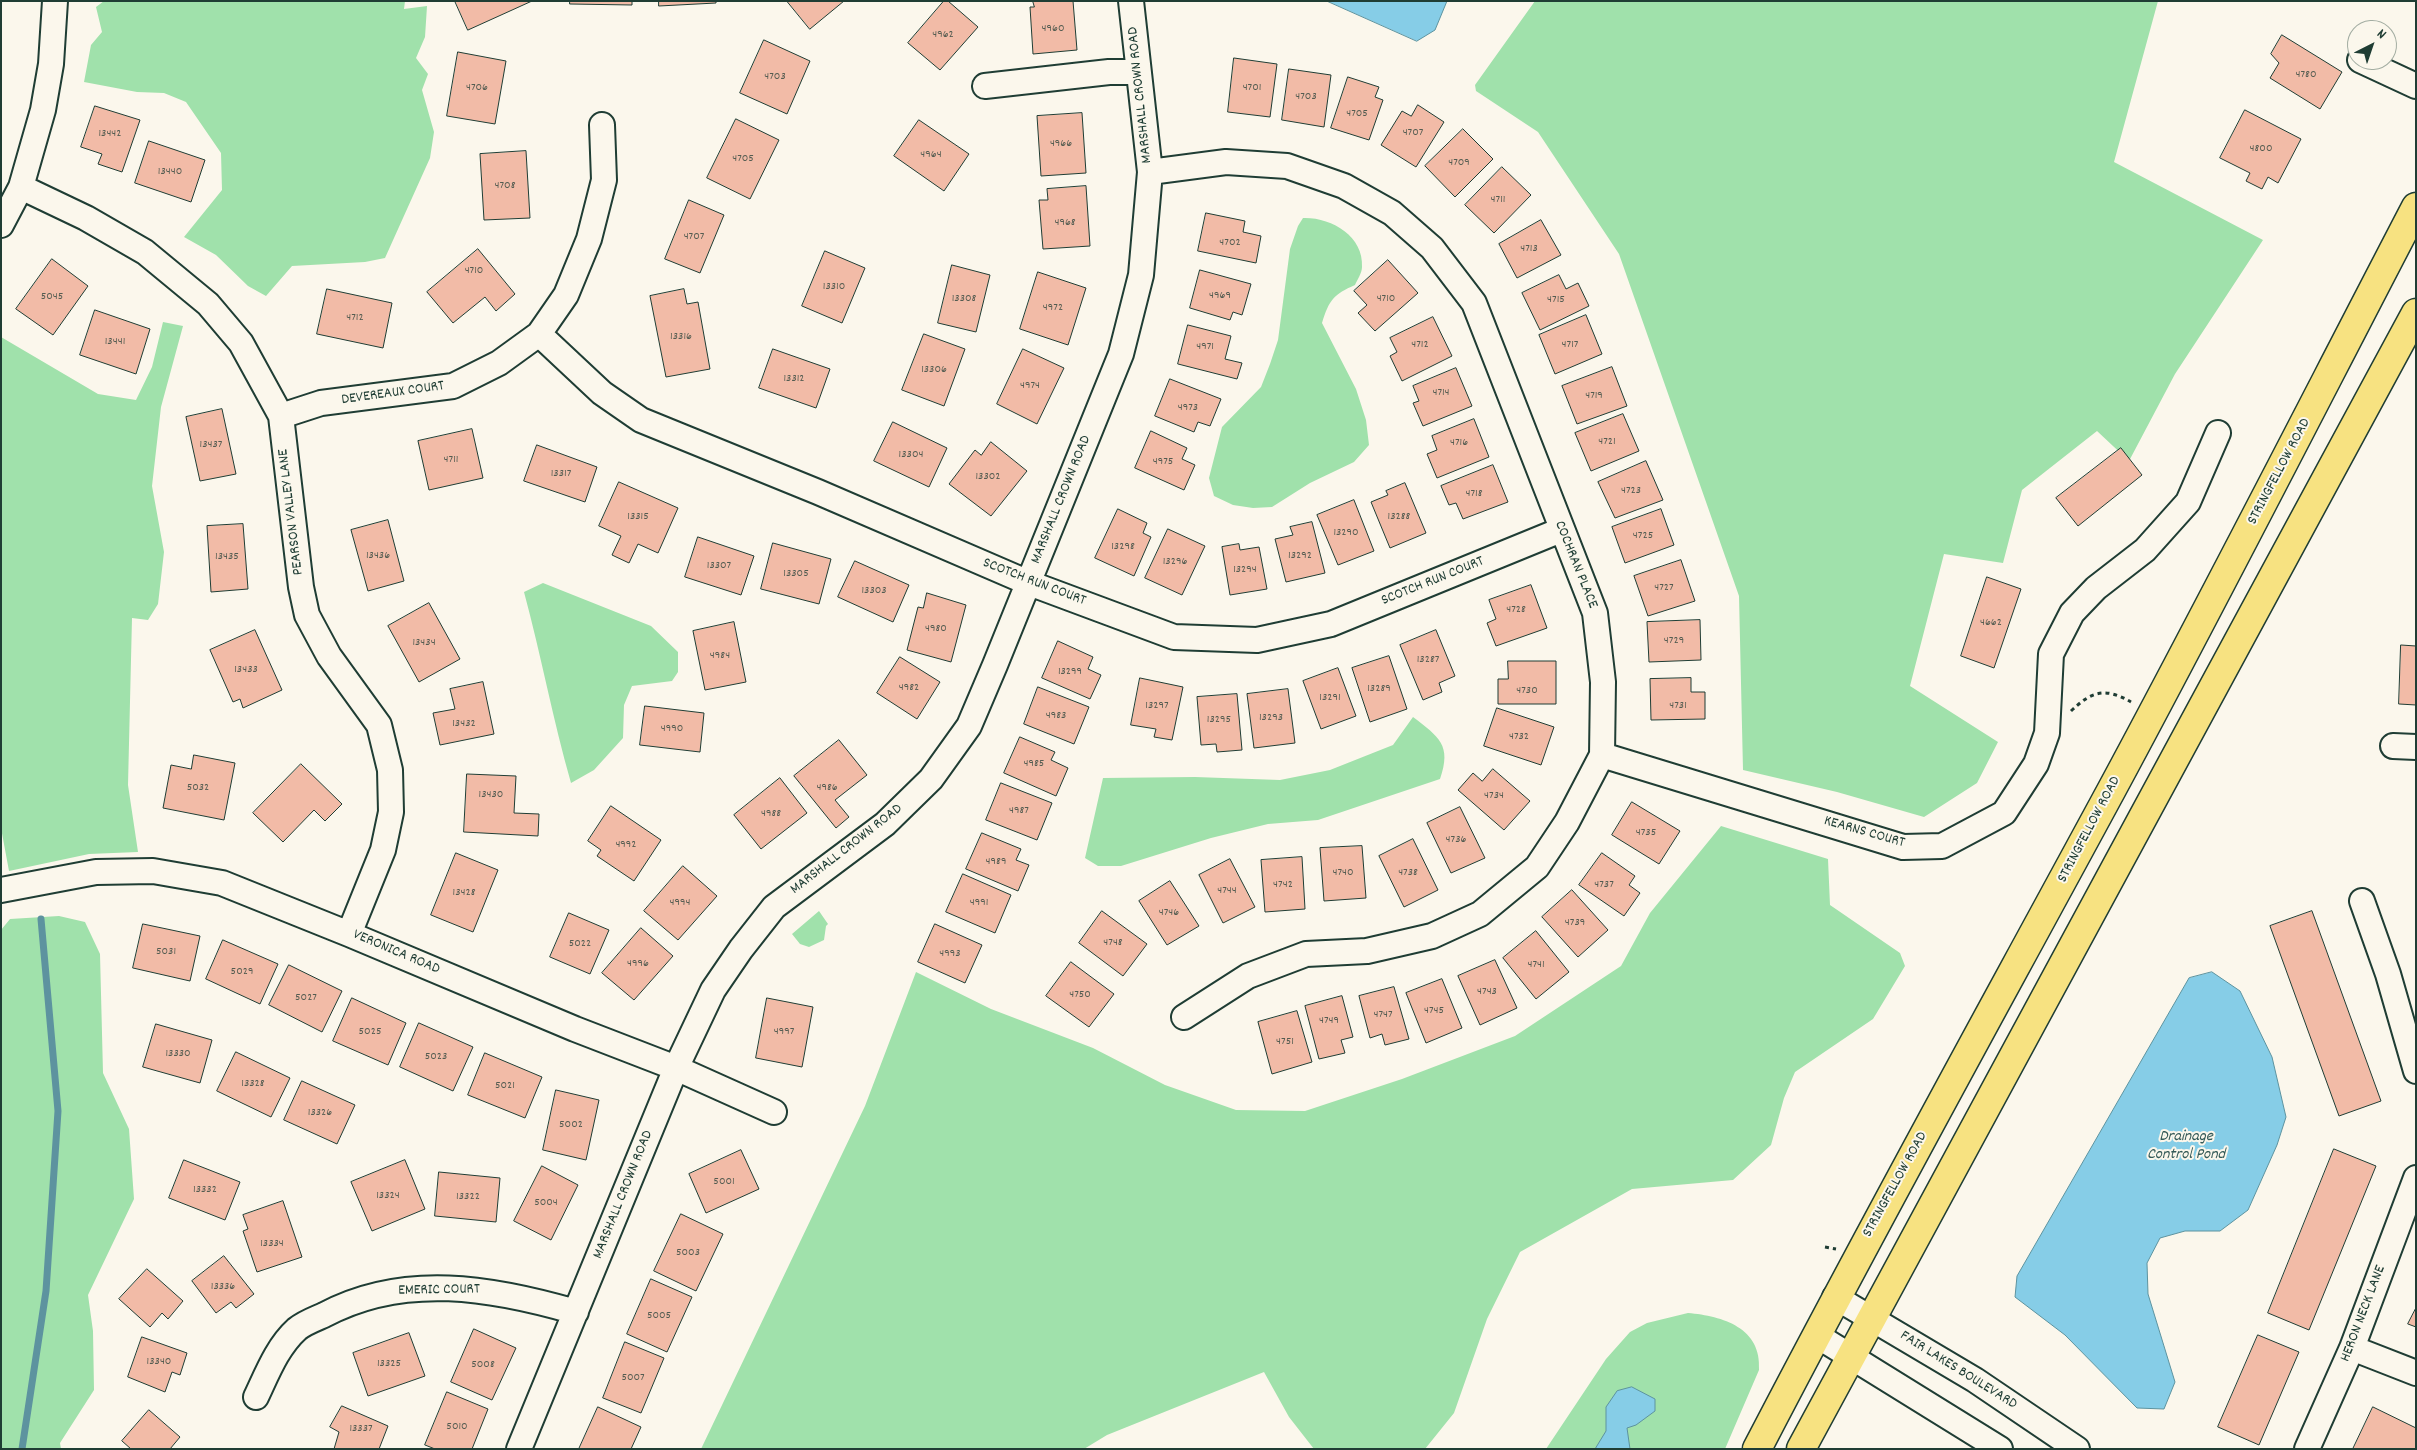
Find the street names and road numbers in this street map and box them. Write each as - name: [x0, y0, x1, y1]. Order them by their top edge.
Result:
- street label: MARSHALL CROWN ROAD: [1125, 26, 1157, 164]
- street label: DEVEREAUX COURT: [341, 378, 445, 410]
- street label: STRINGFELLOW ROAD: [2244, 416, 2316, 528]
- street label: MARSHALL CROWN ROAD: [1028, 433, 1096, 567]
- street label: PEARSON VALLEY LANE: [275, 448, 309, 576]
- street label: COCHRAN PLACE: [1549, 519, 1601, 611]
- street label: SCOTCH RUN COURT: [1379, 553, 1487, 611]
- street label: SCOTCH RUN COURT: [980, 555, 1088, 611]
- street label: STRINGFELLOW ROAD: [2054, 774, 2126, 886]
- street label: MARSHALL CROWN ROAD: [787, 801, 907, 899]
- street label: KEARNS COURT: [1822, 813, 1906, 853]
- street label: VERONICA ROAD: [350, 927, 442, 979]
- street label: MARSHALL CROWN ROAD: [590, 1128, 658, 1262]
- street label: STRINGFELLOW ROAD: [1860, 1129, 1932, 1241]
- street label: HERON NECK LANE: [2337, 1263, 2391, 1365]
- street label: EMERIC COURT: [398, 1281, 480, 1301]
- street label: FAIR LAKES BOULEVARD: [1896, 1328, 2020, 1414]

